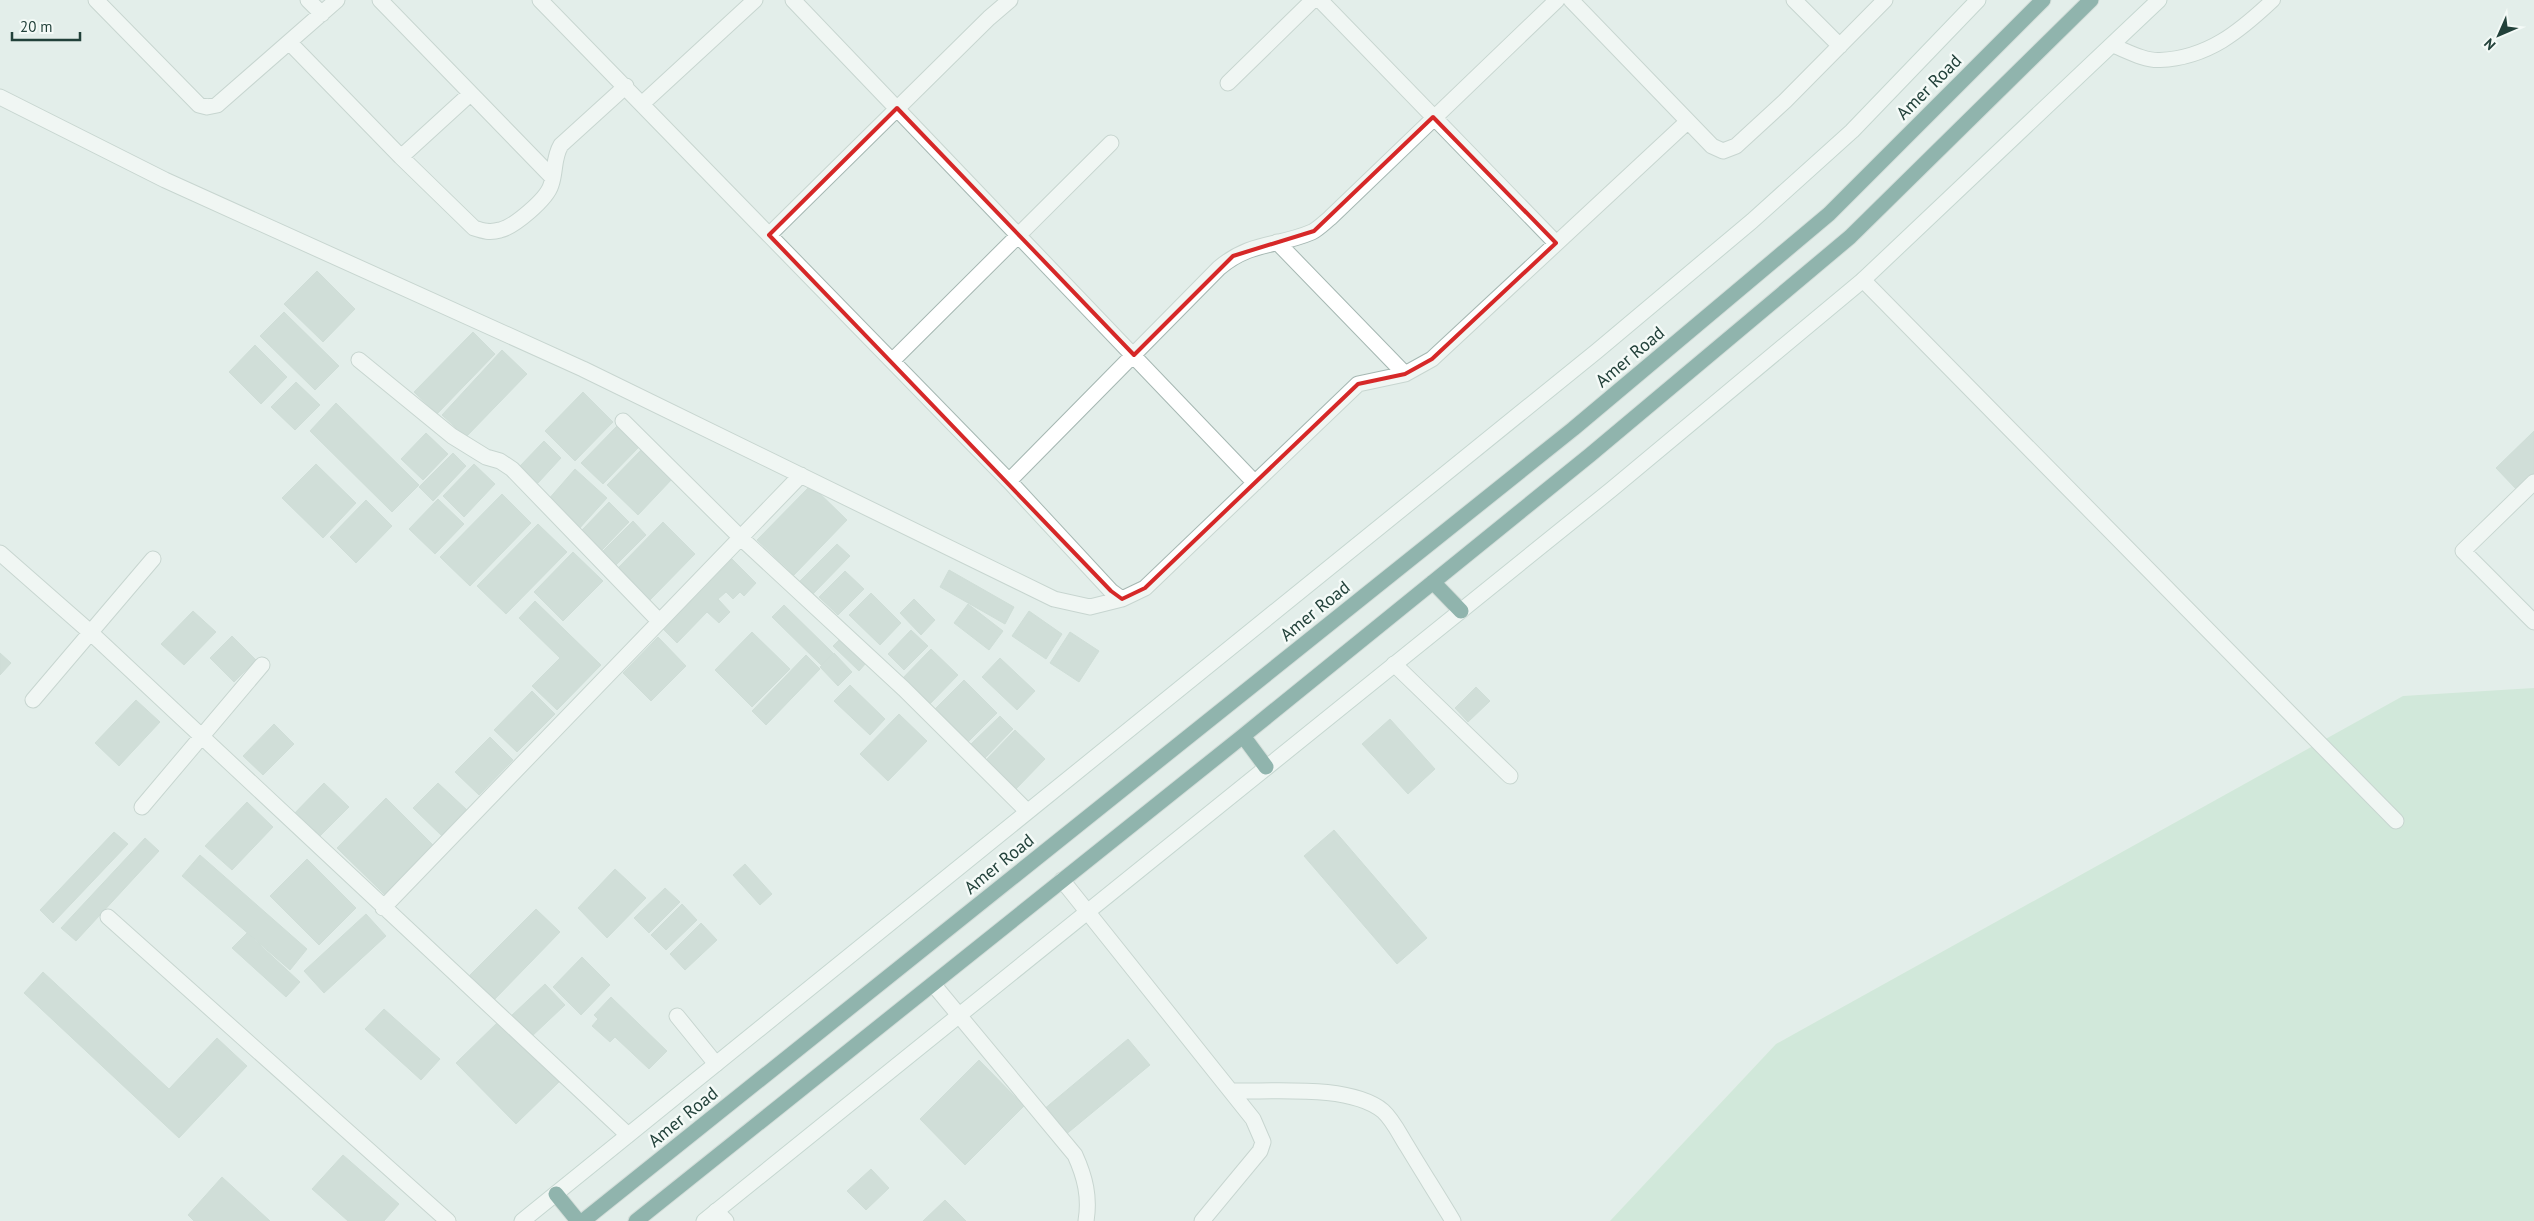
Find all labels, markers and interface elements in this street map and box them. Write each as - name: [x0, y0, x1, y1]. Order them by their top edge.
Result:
- scale bar: [12, 10, 80, 42]
- north arrow: [2474, 10, 2524, 60]
- text: 20 m: [20, 17, 53, 36]
- text: N: [2480, 35, 2499, 54]
- street label: Amer Road: [1891, 49, 1966, 124]
- street label: Amer Road: [1590, 321, 1669, 392]
- street label: Amer Road: [1275, 575, 1354, 646]
- street label: Amer Road: [959, 828, 1038, 899]
- street label: Amer Road: [643, 1081, 722, 1152]

